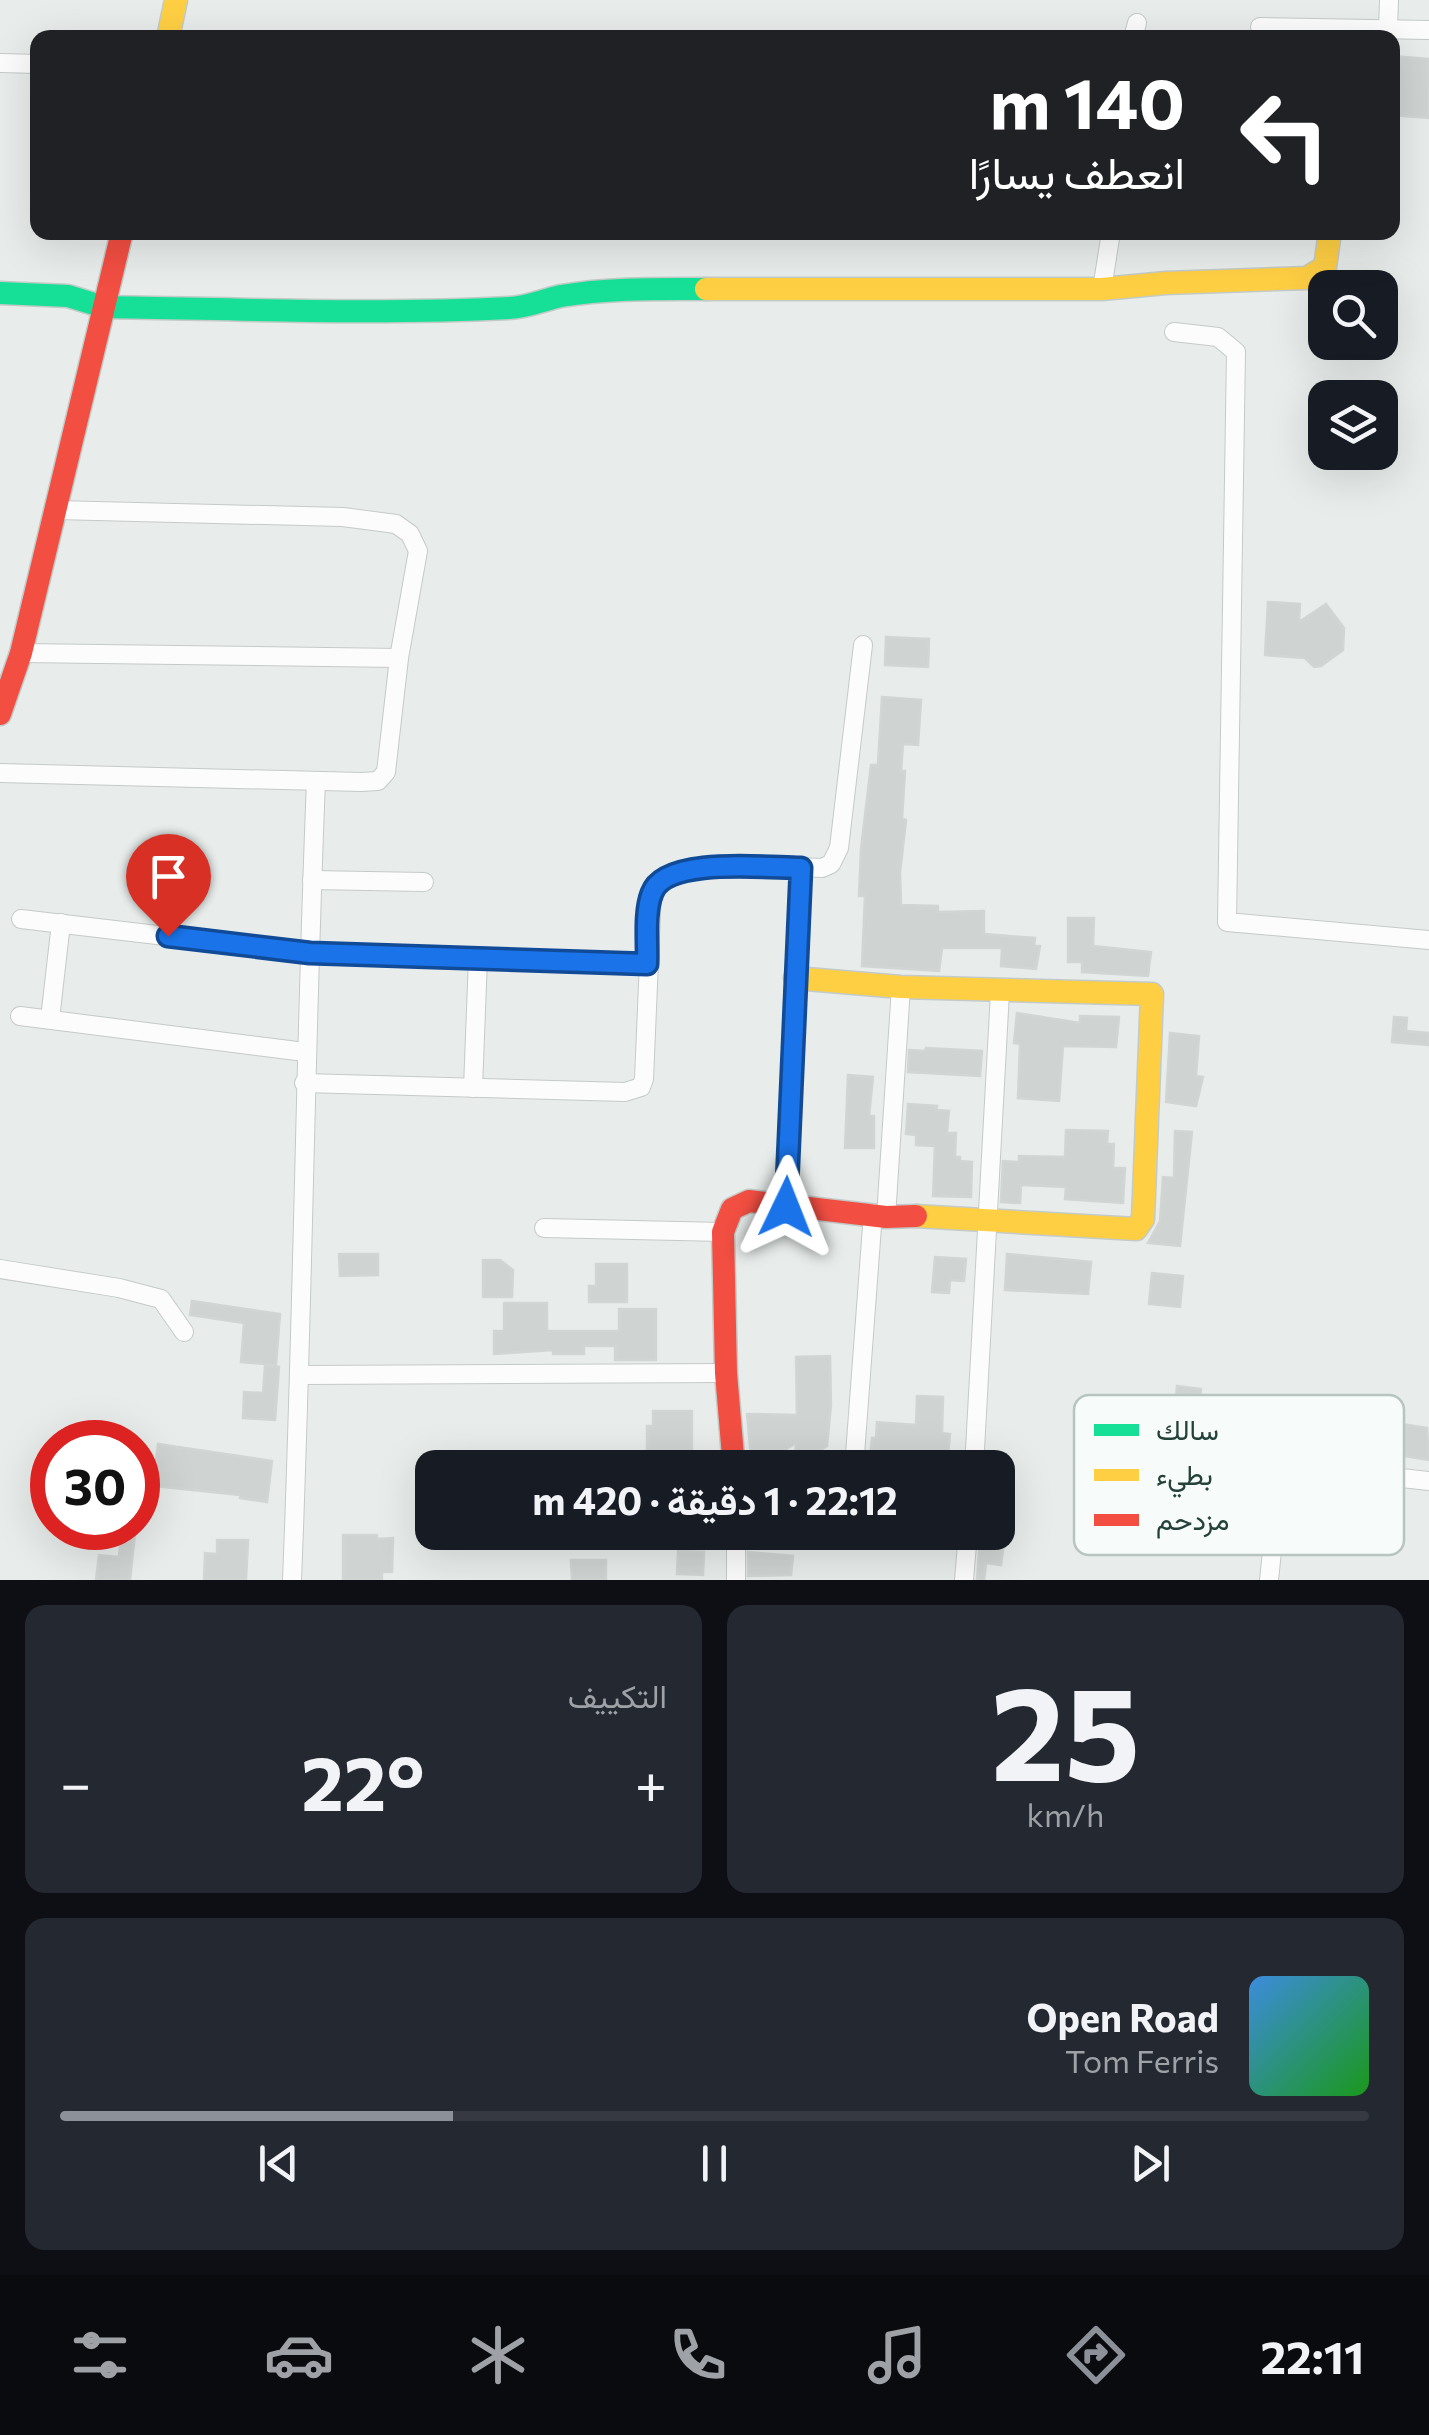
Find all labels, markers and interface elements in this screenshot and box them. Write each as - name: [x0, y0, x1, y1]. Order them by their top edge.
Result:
- text: 140 m: [989, 58, 1185, 143]
- icon: left: [1220, 70, 1350, 200]
- text: انعطف يسارًا: [969, 143, 1185, 198]
- map controls: [1308, 270, 1398, 470]
- button: search: [1308, 270, 1398, 360]
- button: layers: [1308, 380, 1398, 470]
- pin: [126, 834, 211, 937]
- icon: arrive: [141, 849, 196, 904]
- position arrow: [734, 1155, 838, 1259]
- legend: [1074, 1395, 1404, 1555]
- text: سالك: [1156, 1412, 1219, 1446]
- speed limit sign: 30: [30, 1420, 160, 1550]
- text: بطيء: [1156, 1457, 1213, 1498]
- text: 22:12 · 1 دقيقة · 420 m: [532, 1476, 898, 1523]
- text: مزدحم: [1156, 1502, 1229, 1539]
- text: 25: [991, 1649, 1140, 1808]
- text: التكييف: [568, 1675, 667, 1715]
- text: 22°: [301, 1735, 425, 1826]
- text: −: [60, 1748, 91, 1815]
- text: +: [635, 1748, 667, 1815]
- text: km/h: [1027, 1794, 1104, 1834]
- text: Open Road: [1026, 1993, 1219, 2040]
- text: Tom Ferris: [1065, 2040, 1219, 2080]
- icon: previous: [251, 2136, 306, 2191]
- icon: pause: [687, 2136, 742, 2191]
- icon: next: [1123, 2136, 1178, 2191]
- icon: filters: [65, 2320, 135, 2390]
- icon: car: [264, 2320, 334, 2390]
- icon: climate: [463, 2320, 533, 2390]
- icon: phone: [663, 2320, 733, 2390]
- icon: music: [862, 2320, 932, 2390]
- icon: directions: [1061, 2320, 1131, 2390]
- text: 22:11: [1261, 2328, 1364, 2383]

